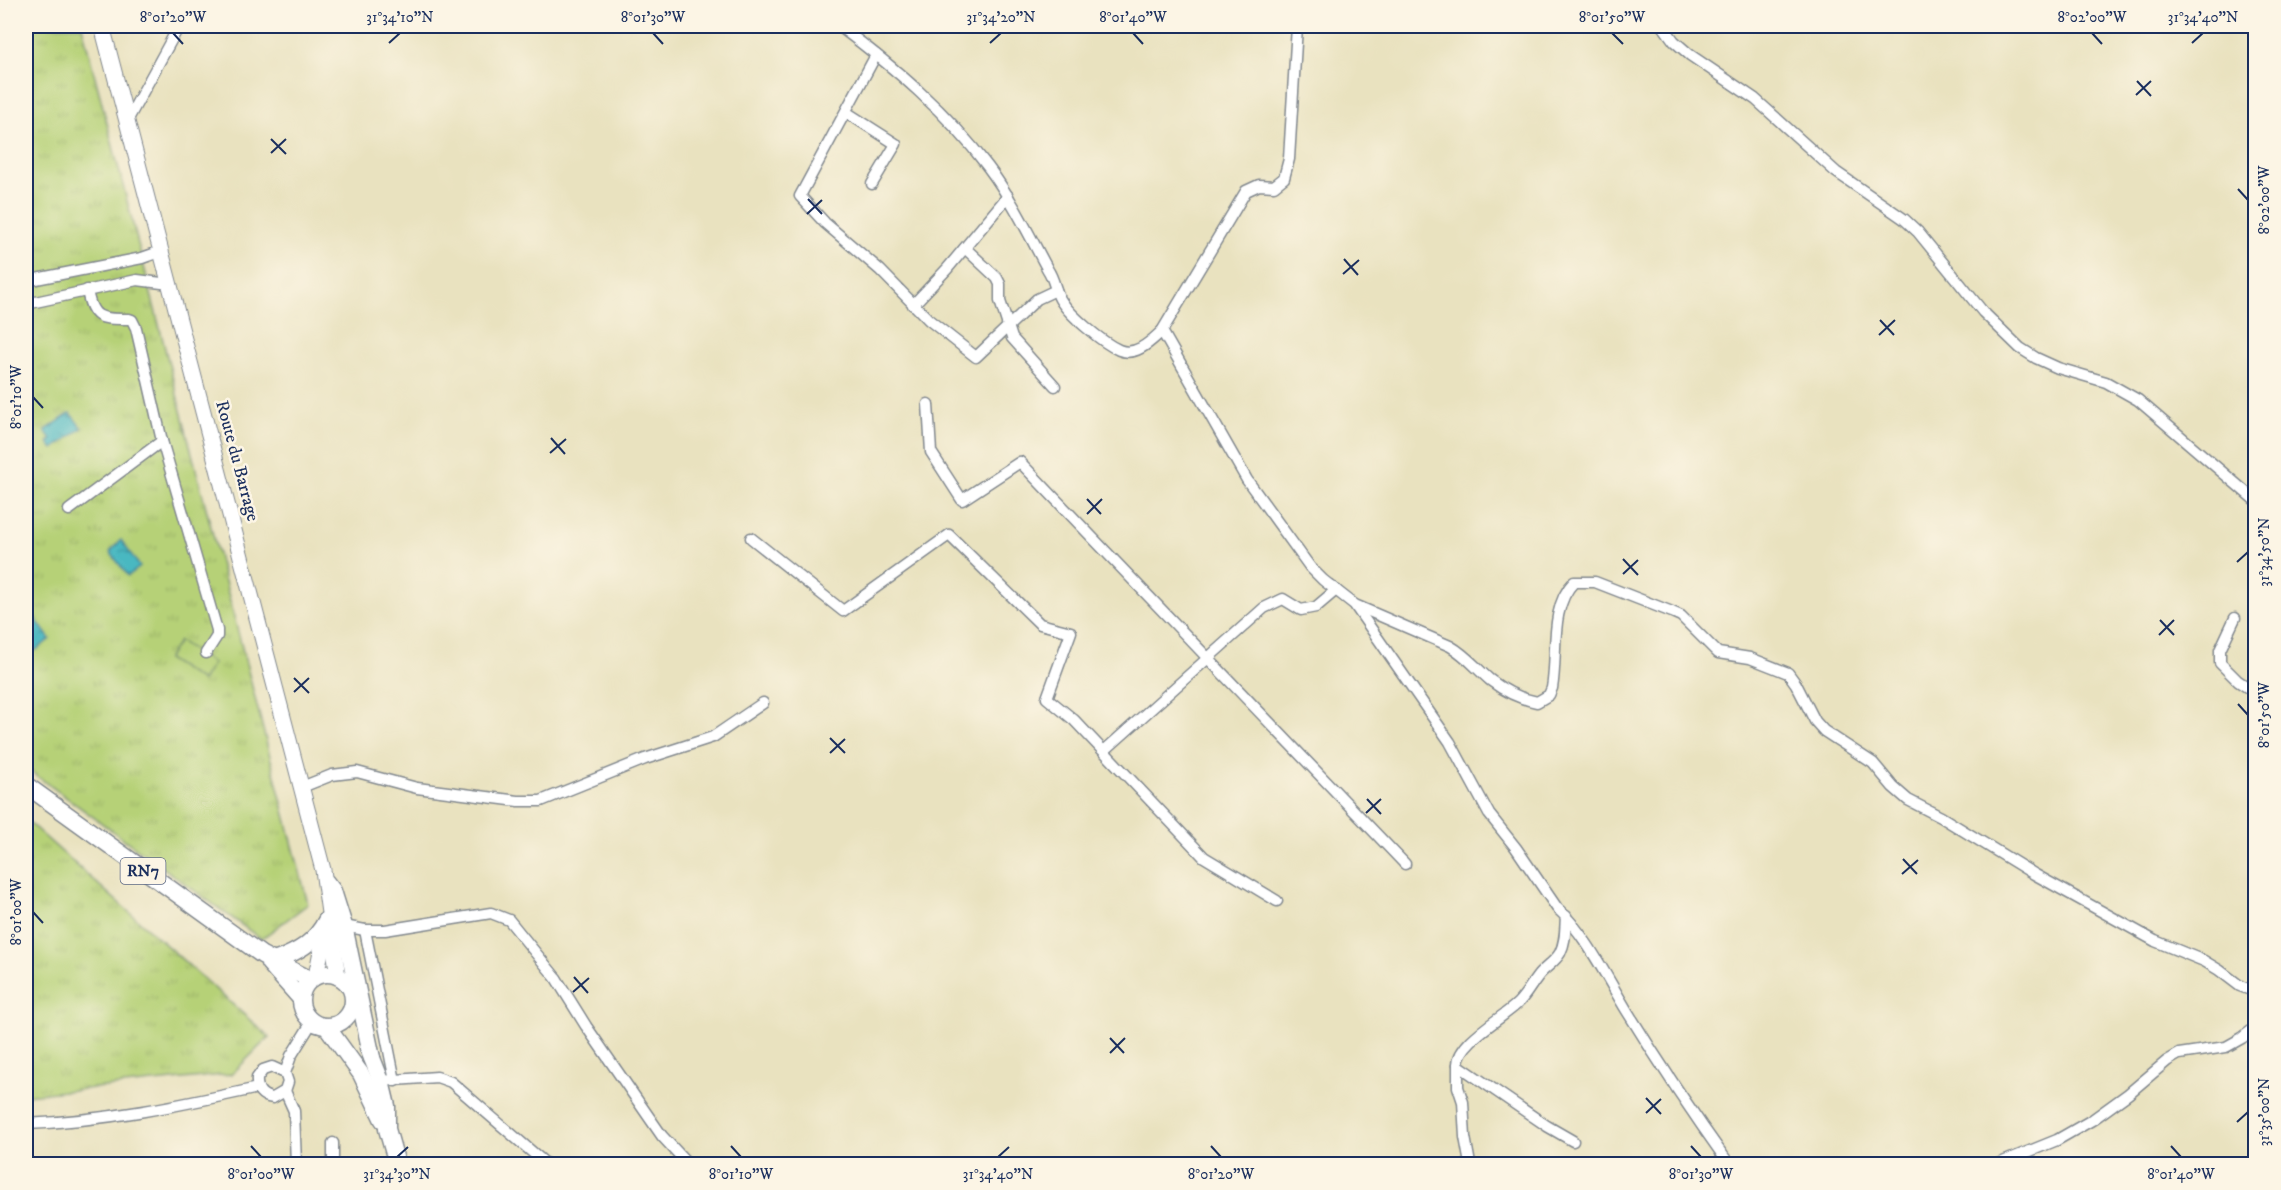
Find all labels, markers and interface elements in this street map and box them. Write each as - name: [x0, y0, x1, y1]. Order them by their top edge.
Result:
- text: 8°01'20"W: [140, 8, 206, 27]
- text: 31°34'10"N: [366, 8, 434, 27]
- text: 8°01'30"W: [621, 8, 686, 27]
- text: 31°34'20"N: [966, 8, 1036, 27]
- text: 8°01'40"W: [1099, 8, 1167, 27]
- text: 8°01'50"W: [1579, 8, 1645, 27]
- text: 8°02'00"W: [2058, 8, 2127, 27]
- text: 31°34'40"N: [2168, 8, 2238, 27]
- text: 8°02'00"W: [2255, 165, 2274, 234]
- text: 8°01'10"W: [7, 365, 26, 429]
- street label: Route du Barrage: [210, 398, 264, 524]
- text: 31°34'50"N: [2255, 517, 2274, 587]
- text: 8°01'50"W: [2255, 682, 2274, 748]
- road number: RN7: [120, 858, 166, 884]
- text: 8°01'00"W: [7, 878, 26, 945]
- text: 31°35'00"N: [2255, 1078, 2274, 1146]
- text: 8°01'00"W: [228, 1165, 295, 1184]
- text: 31°34'30"N: [363, 1165, 431, 1184]
- text: 8°01'10"W: [709, 1165, 773, 1184]
- text: 31°34'40"N: [963, 1165, 1033, 1184]
- text: 8°01'20"W: [1188, 1165, 1254, 1184]
- text: 8°01'30"W: [1669, 1165, 1734, 1184]
- text: 8°01'40"W: [2147, 1165, 2215, 1184]

